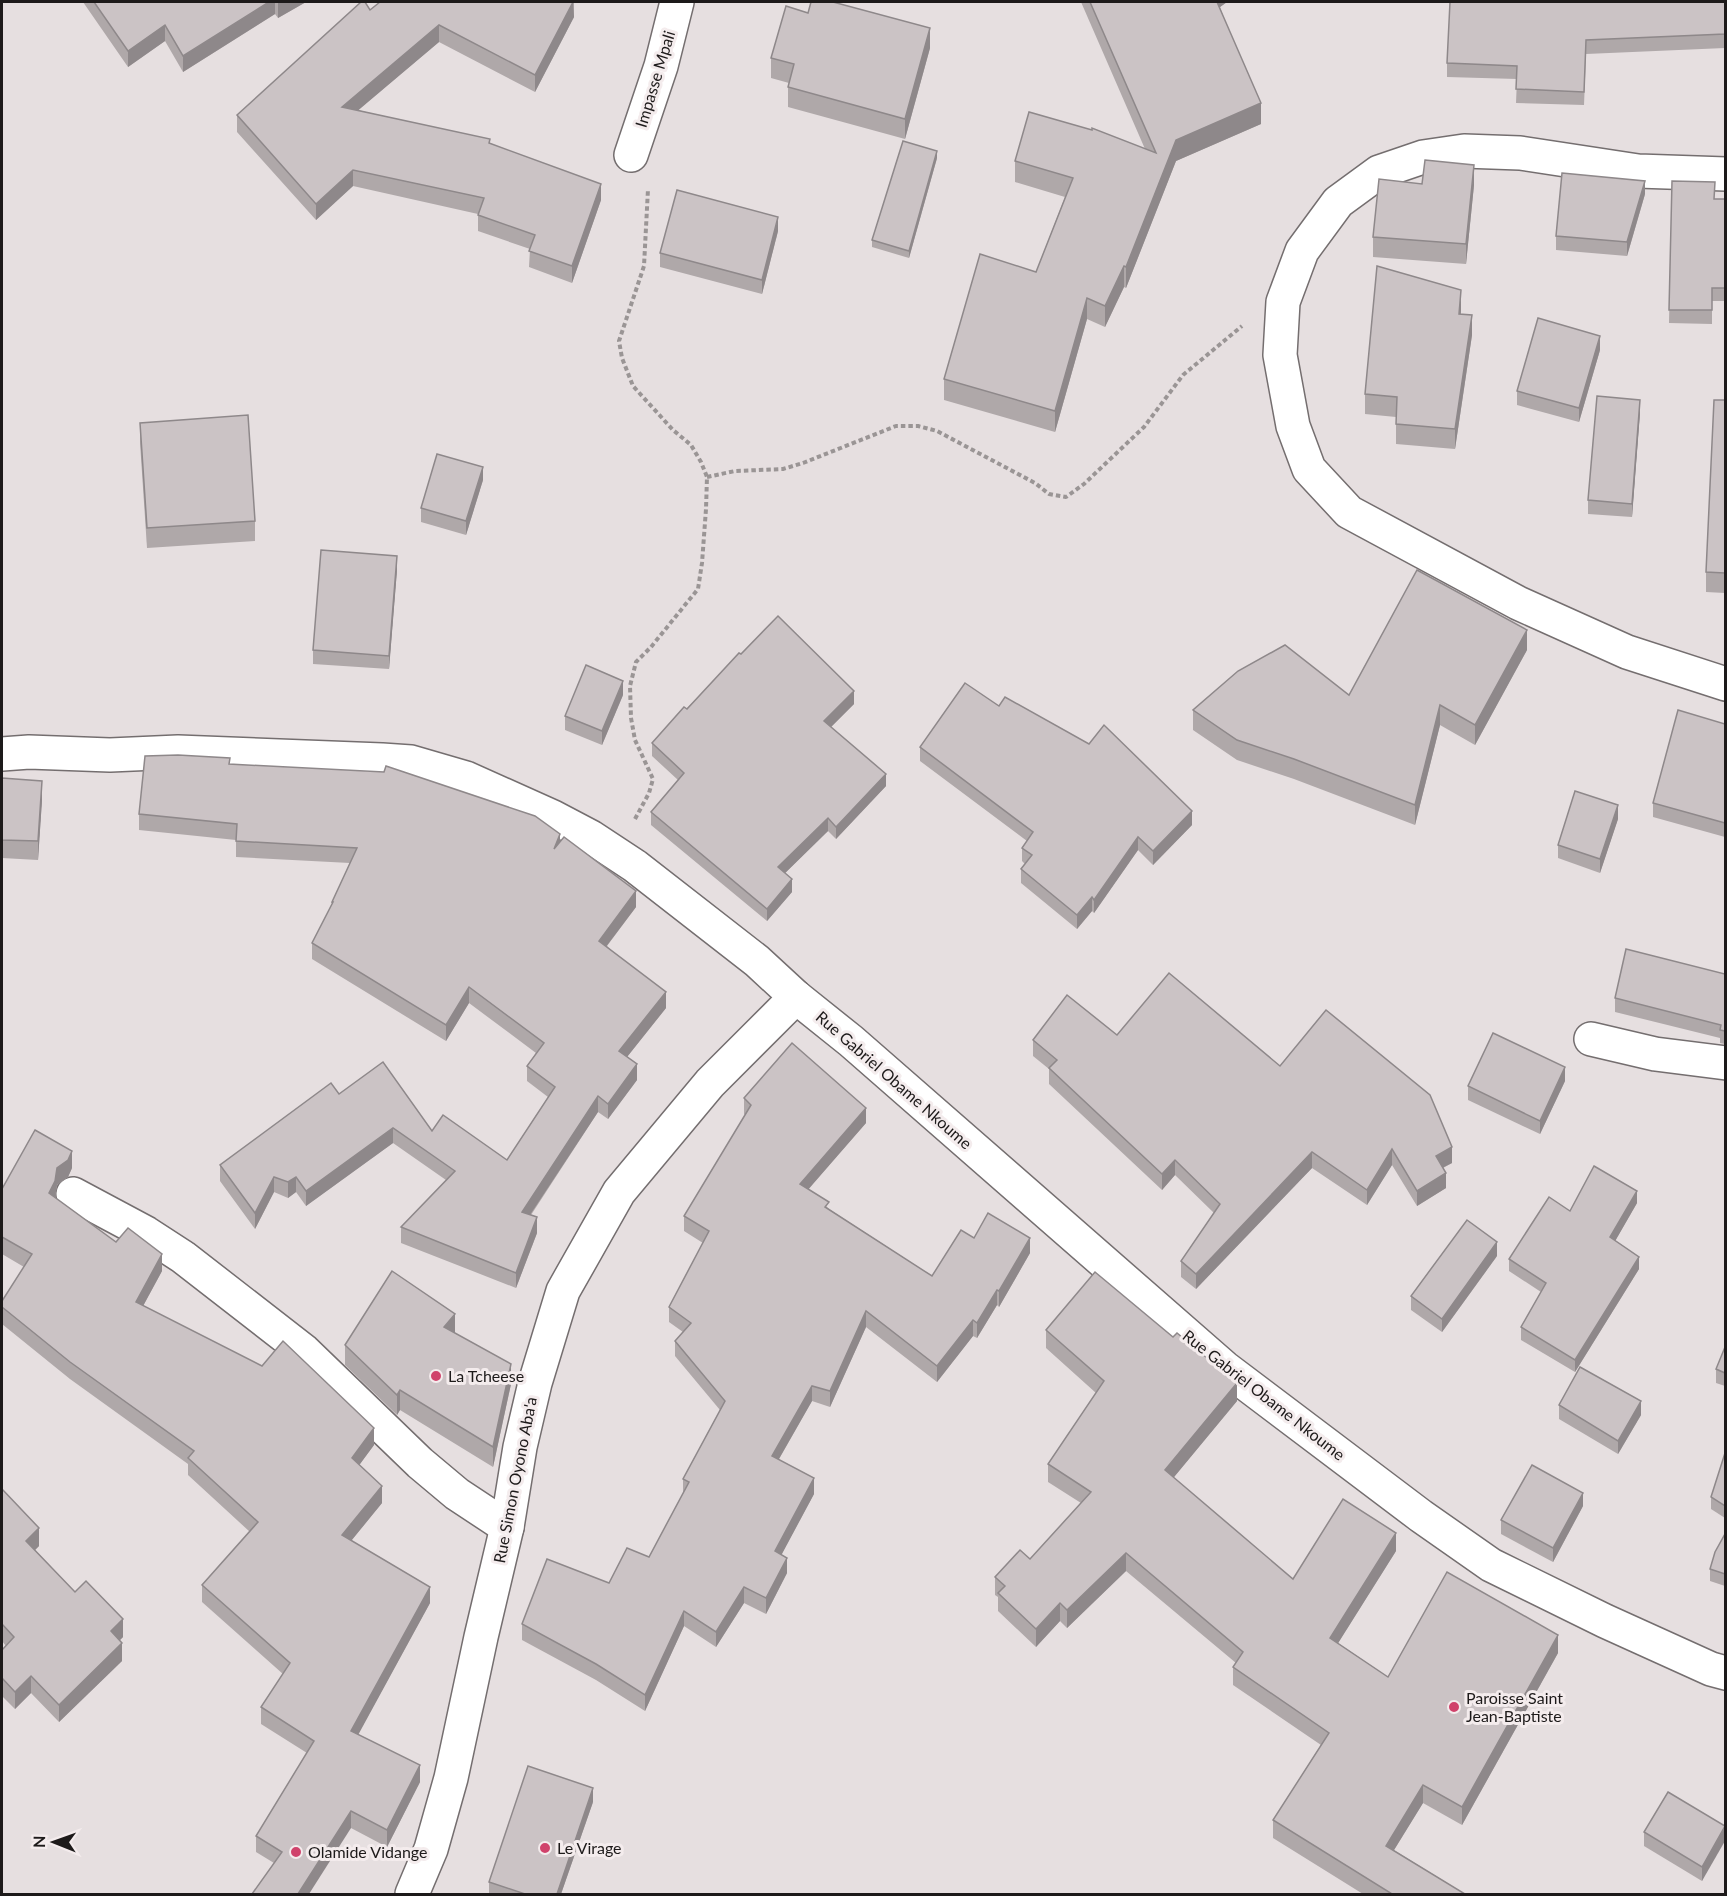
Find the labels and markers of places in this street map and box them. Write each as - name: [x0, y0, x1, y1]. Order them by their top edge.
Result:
- place label: La Tcheese: [448, 1366, 524, 1385]
- marker: La Tcheese: [429, 1369, 443, 1383]
- place label: Paroisse Saint Jean-Baptiste: [1466, 1688, 1563, 1725]
- marker: Paroisse Saint Jean-Baptiste: [1447, 1700, 1461, 1714]
- place label: Le Virage: [557, 1838, 622, 1857]
- marker: Le Virage: [538, 1841, 552, 1855]
- place label: Olamide Vidange: [308, 1842, 427, 1861]
- marker: Olamide Vidange: [289, 1845, 303, 1859]

